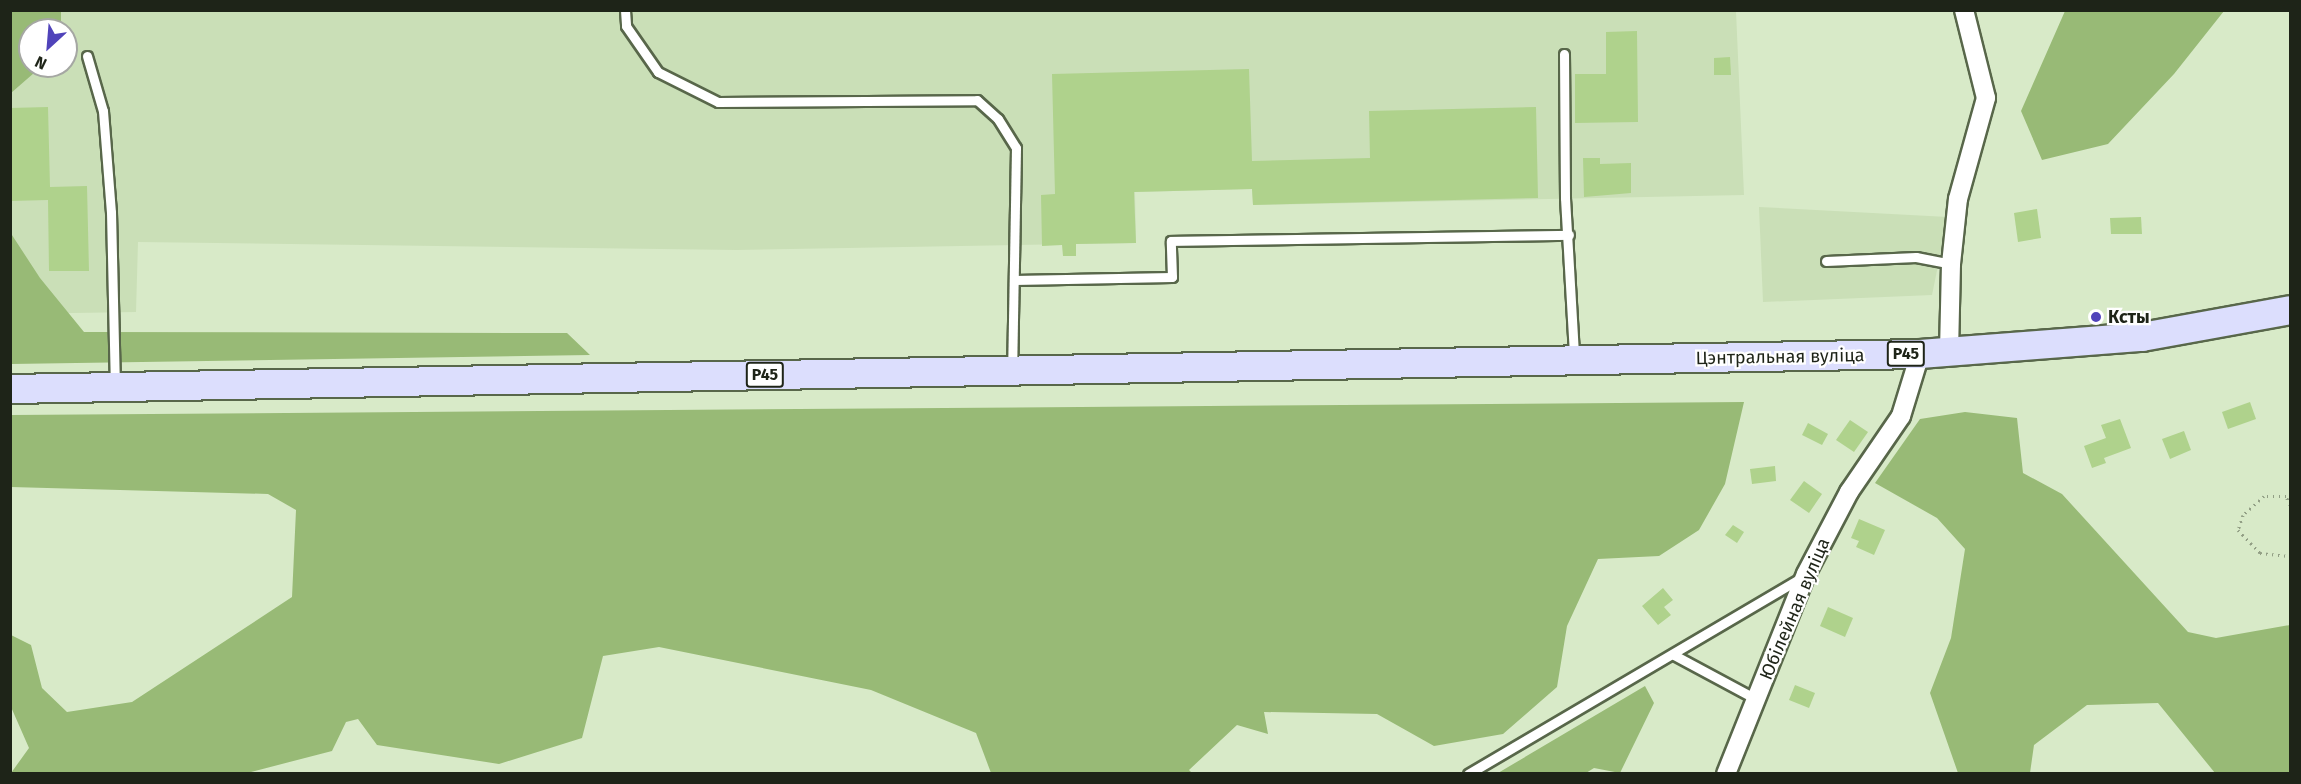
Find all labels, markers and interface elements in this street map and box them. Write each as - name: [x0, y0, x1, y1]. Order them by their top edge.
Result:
- north arrow: [18, 18, 78, 78]
- text: N: [32, 52, 50, 74]
- place label: Ксты: [2108, 306, 2150, 328]
- marker: Ксты: [2089, 310, 2103, 324]
- road number: Р45: [1886, 341, 1926, 367]
- street label: Цэнтральная вуліца: [1695, 345, 1865, 369]
- road number: Р45: [746, 362, 784, 388]
- street label: Юбілейная вуліца: [1755, 535, 1835, 683]

